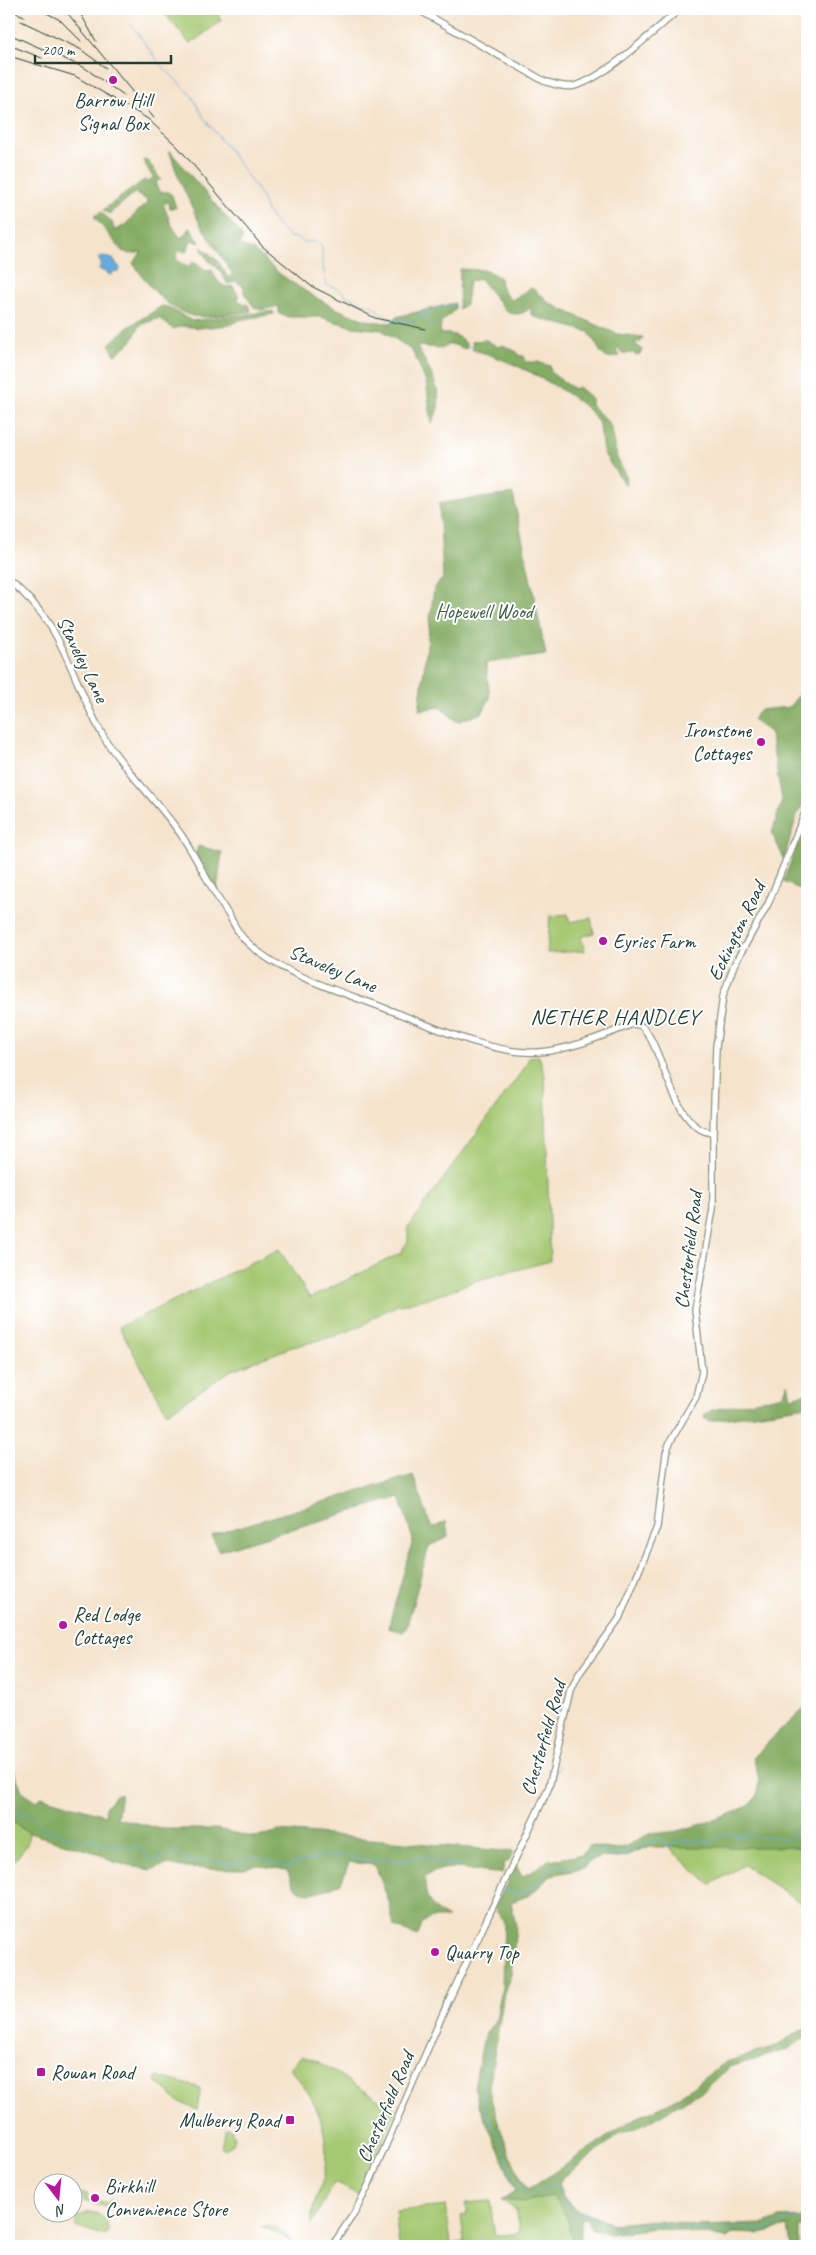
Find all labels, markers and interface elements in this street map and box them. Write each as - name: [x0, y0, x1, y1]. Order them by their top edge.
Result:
- scale bar: [35, 32, 171, 64]
- text: 200 m: [42, 41, 76, 60]
- marker: Barrow Hill Signal Box: [107, 74, 119, 86]
- place label: Barrow Hill Signal Box: [74, 88, 155, 136]
- park label: Hopewell Wood: [435, 599, 536, 624]
- street label: Staveley Lane: [51, 612, 115, 708]
- place label: Ironstone Cottages: [684, 718, 753, 766]
- marker: Ironstone Cottages: [755, 736, 767, 748]
- street label: Eckington Road: [702, 875, 772, 985]
- place label: Eyries Farm: [613, 929, 697, 954]
- marker: Eyries Farm: [597, 935, 609, 947]
- street label: Staveley Lane: [285, 939, 382, 999]
- district label: NETHER HANDLEY: [530, 1003, 703, 1031]
- street label: Chesterfield Road: [669, 1187, 708, 1310]
- place label: Red Lodge Cottages: [73, 1602, 141, 1650]
- marker: Red Lodge Cottages: [57, 1619, 69, 1631]
- street label: Chesterfield Road: [515, 1675, 573, 1798]
- place label: Quarry Top: [445, 1940, 520, 1965]
- marker: Quarry Top: [429, 1946, 441, 1958]
- street label: Chesterfield Road: [351, 2045, 421, 2166]
- place label: Rowan Road: [51, 2060, 137, 2085]
- marker: Rowan Road: [35, 2066, 47, 2078]
- place label: Mulberry Road: [179, 2108, 283, 2133]
- marker: Mulberry Road: [284, 2114, 296, 2126]
- north arrow: [32, 2172, 82, 2222]
- place label: Birkhill Convenience Store: [105, 2174, 229, 2222]
- marker: Birkhill Convenience Store: [89, 2192, 101, 2204]
- text: N: [53, 2201, 68, 2220]

